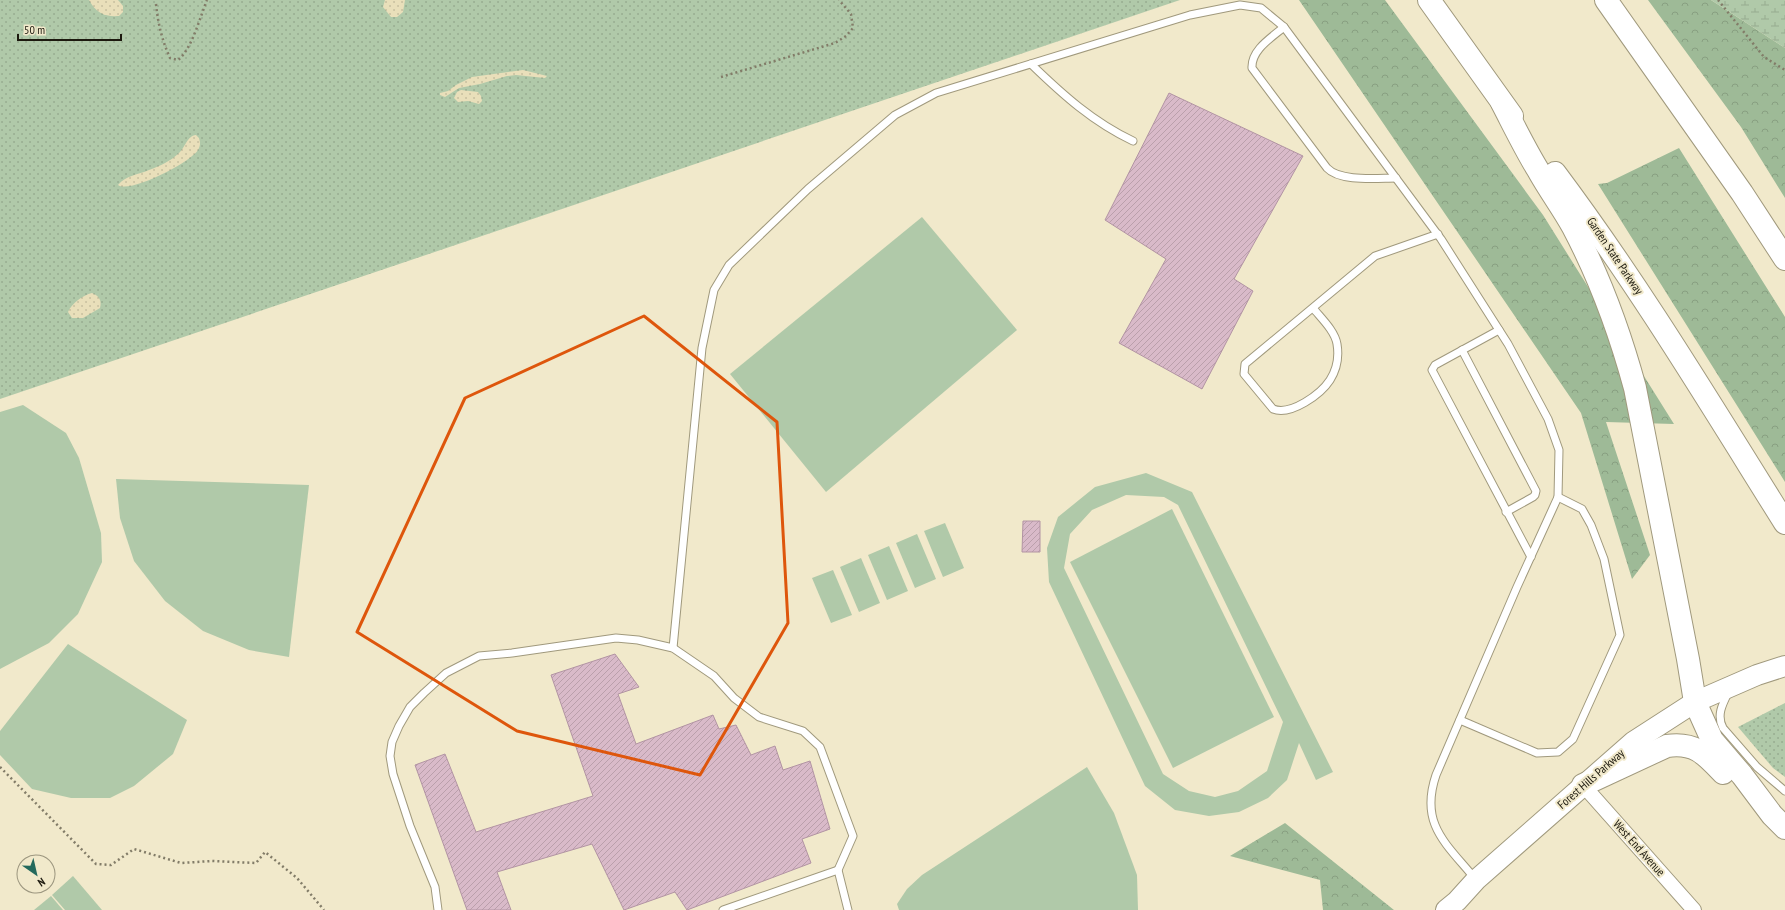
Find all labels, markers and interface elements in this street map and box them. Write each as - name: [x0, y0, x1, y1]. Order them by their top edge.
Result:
- scale bar: [18, 16, 121, 42]
- text: 50 m: [24, 22, 45, 37]
- street label: Garden State Parkway: [1584, 214, 1647, 298]
- street label: Forest Hills Parkway: [1554, 745, 1628, 812]
- street label: West End Avenue: [1610, 816, 1669, 879]
- north arrow: [16, 854, 56, 894]
- text: N: [35, 875, 48, 890]

